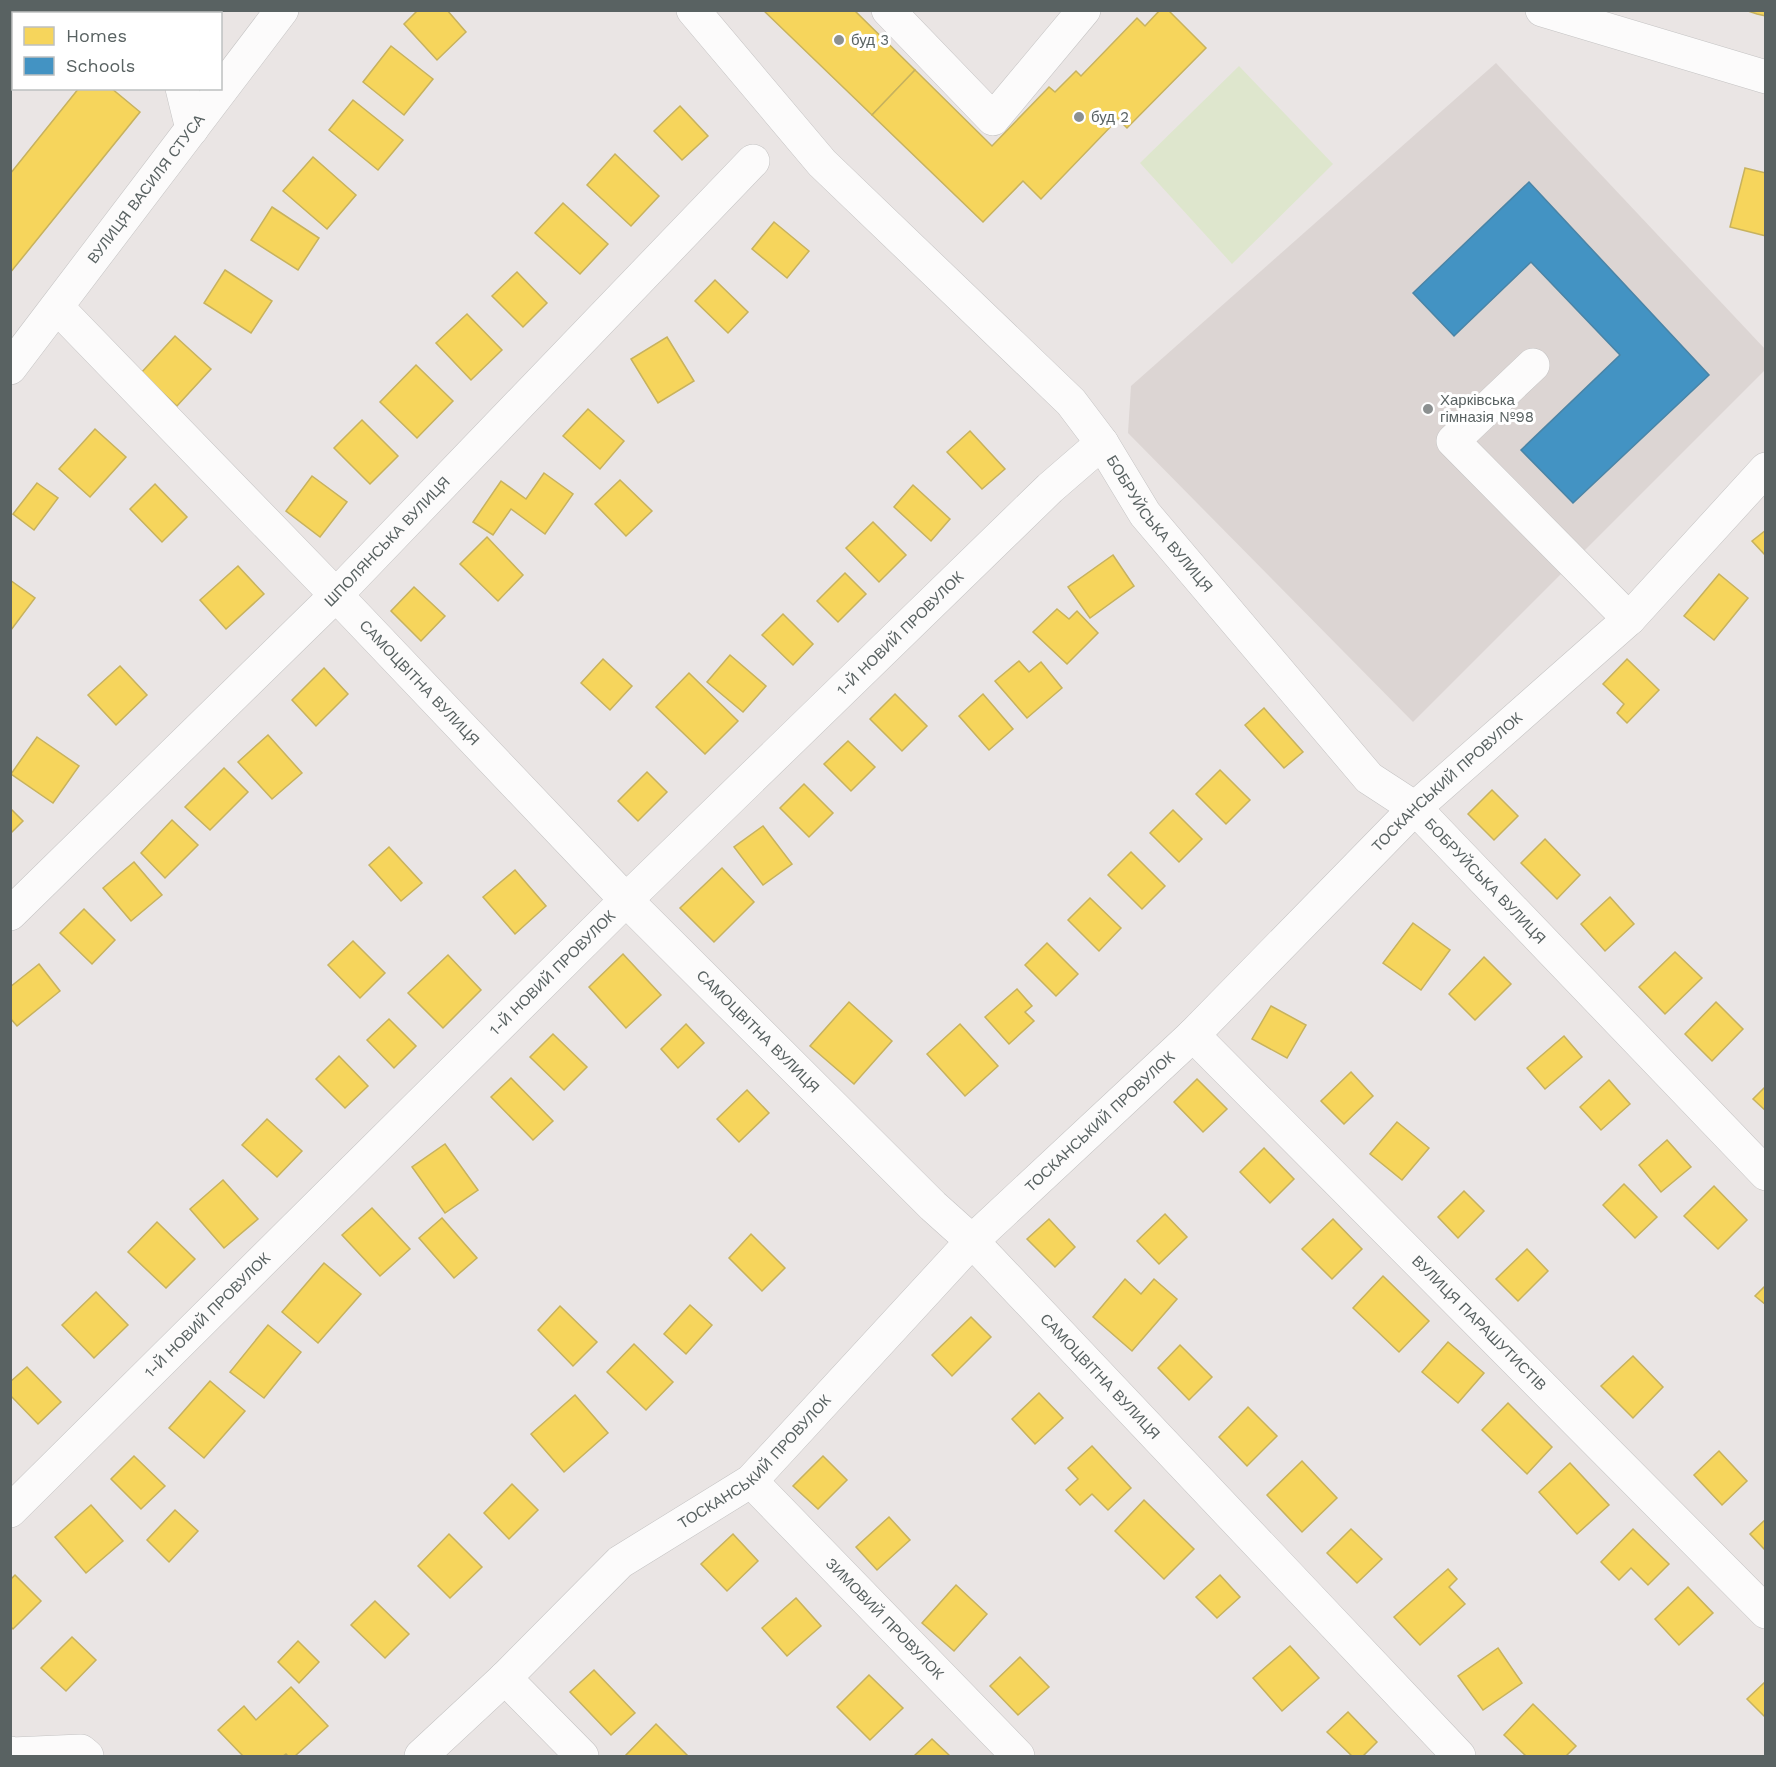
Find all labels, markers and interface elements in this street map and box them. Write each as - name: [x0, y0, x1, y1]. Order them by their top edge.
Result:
- legend: [12, 12, 222, 90]
- text: Homes: [66, 25, 127, 46]
- place label: буд 3: [851, 31, 889, 49]
- marker: буд 3: [832, 33, 846, 47]
- text: Schools: [66, 55, 135, 76]
- place label: буд 2: [1091, 108, 1129, 126]
- marker: буд 2: [1072, 110, 1086, 124]
- street label: ВУЛИЦЯ ВАСИЛЯ СТУСА: [84, 111, 208, 267]
- place label: Харківська гімназія №98: [1440, 391, 1534, 426]
- marker: Харківська гімназія №98: [1421, 402, 1435, 416]
- street label: БОБРУЙСЬКА ВУЛИЦЯ: [1103, 452, 1216, 596]
- street label: ШПОЛЯНСЬКА ВУЛИЦЯ: [321, 473, 454, 610]
- street label: 1-Й НОВИЙ ПРОВУЛОК: [833, 568, 967, 699]
- street label: САМОЦВІТНА ВУЛИЦЯ: [356, 616, 483, 749]
- street label: ТОСКАНСЬКИЙ ПРОВУЛОК: [1368, 708, 1526, 856]
- street label: БОБРУЙСЬКА ВУЛИЦЯ: [1421, 815, 1549, 947]
- street label: 1-Й НОВИЙ ПРОВУЛОК: [486, 907, 619, 1039]
- street label: САМОЦВІТНА ВУЛИЦЯ: [693, 966, 823, 1096]
- street label: ТОСКАНСЬКИЙ ПРОВУЛОК: [1021, 1048, 1178, 1196]
- street label: 1-Й НОВИЙ ПРОВУЛОК: [141, 1249, 274, 1381]
- street label: ВУЛИЦЯ ПАРАШУТИСТІВ: [1408, 1252, 1550, 1394]
- street label: САМОЦВІТНА ВУЛИЦЯ: [1036, 1310, 1164, 1443]
- street label: ТОСКАНСЬКИЙ ПРОВУЛОК: [675, 1391, 835, 1533]
- street label: ЗИМОВИЙ ПРОВУЛОК: [822, 1554, 948, 1683]

